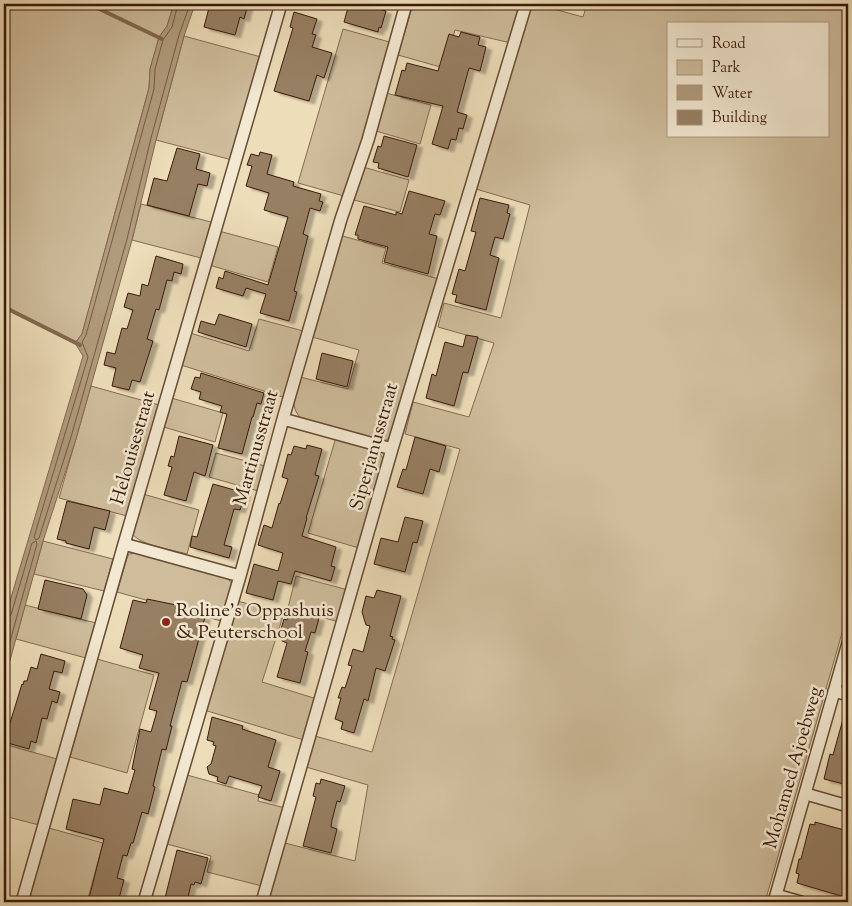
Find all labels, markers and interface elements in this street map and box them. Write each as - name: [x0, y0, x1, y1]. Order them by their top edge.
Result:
- legend: [667, 22, 830, 138]
- text: Road: [712, 34, 746, 55]
- text: Park: [712, 58, 741, 79]
- text: Water: [712, 84, 753, 105]
- text: Building: [712, 108, 767, 129]
- street label: Siperjanusstraat: [344, 380, 406, 514]
- street label: Martinusstraat: [228, 386, 287, 509]
- street label: Helouisestraat: [105, 388, 163, 508]
- place label: Roline's Oppashuis & Peuterschool: [176, 598, 334, 647]
- marker: Roline's Oppashuis & Peuterschool: [160, 616, 172, 628]
- street label: Mohamed Ajoebweg: [758, 684, 830, 852]

